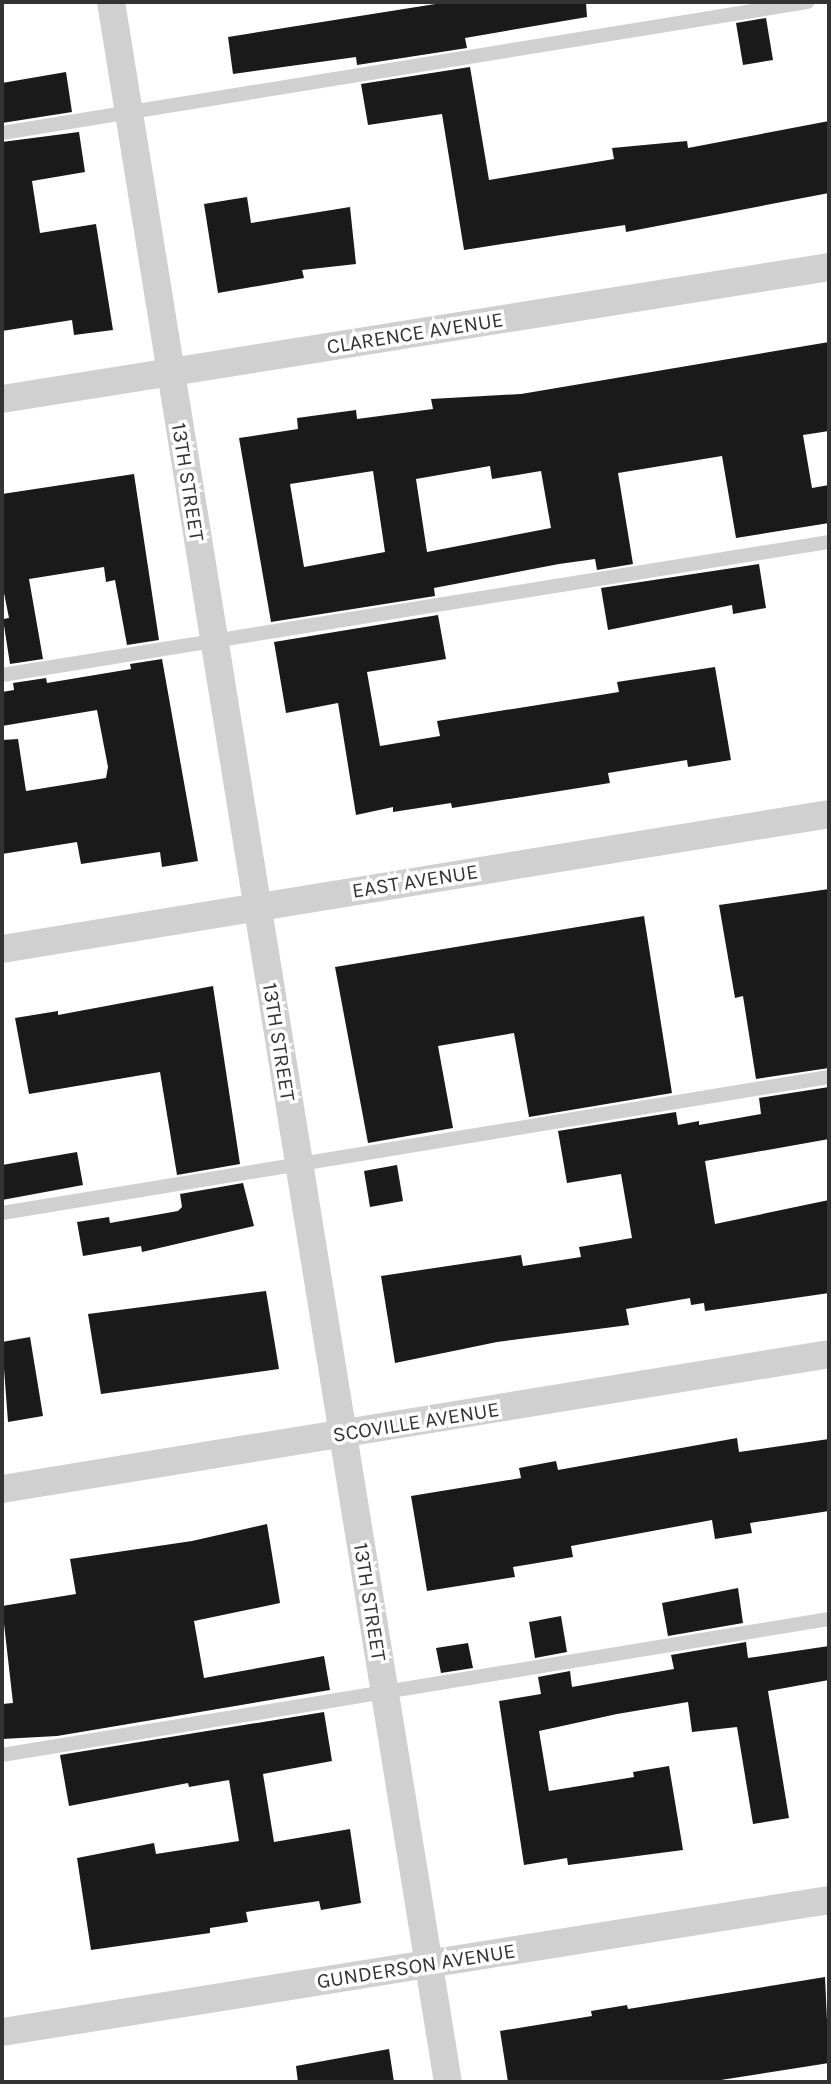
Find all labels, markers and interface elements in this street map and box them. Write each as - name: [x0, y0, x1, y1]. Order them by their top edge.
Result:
- street label: CLARENCE AVENUE: [325, 307, 505, 359]
- street label: 13TH STREET: [166, 421, 210, 543]
- street label: EAST AVENUE: [350, 859, 480, 903]
- street label: 13TH STREET: [257, 981, 301, 1103]
- street label: SCOVILLE AVENUE: [331, 1396, 501, 1448]
- street label: 13TH STREET: [348, 1541, 392, 1663]
- street label: GUNDERSON AVENUE: [315, 1938, 517, 1994]

